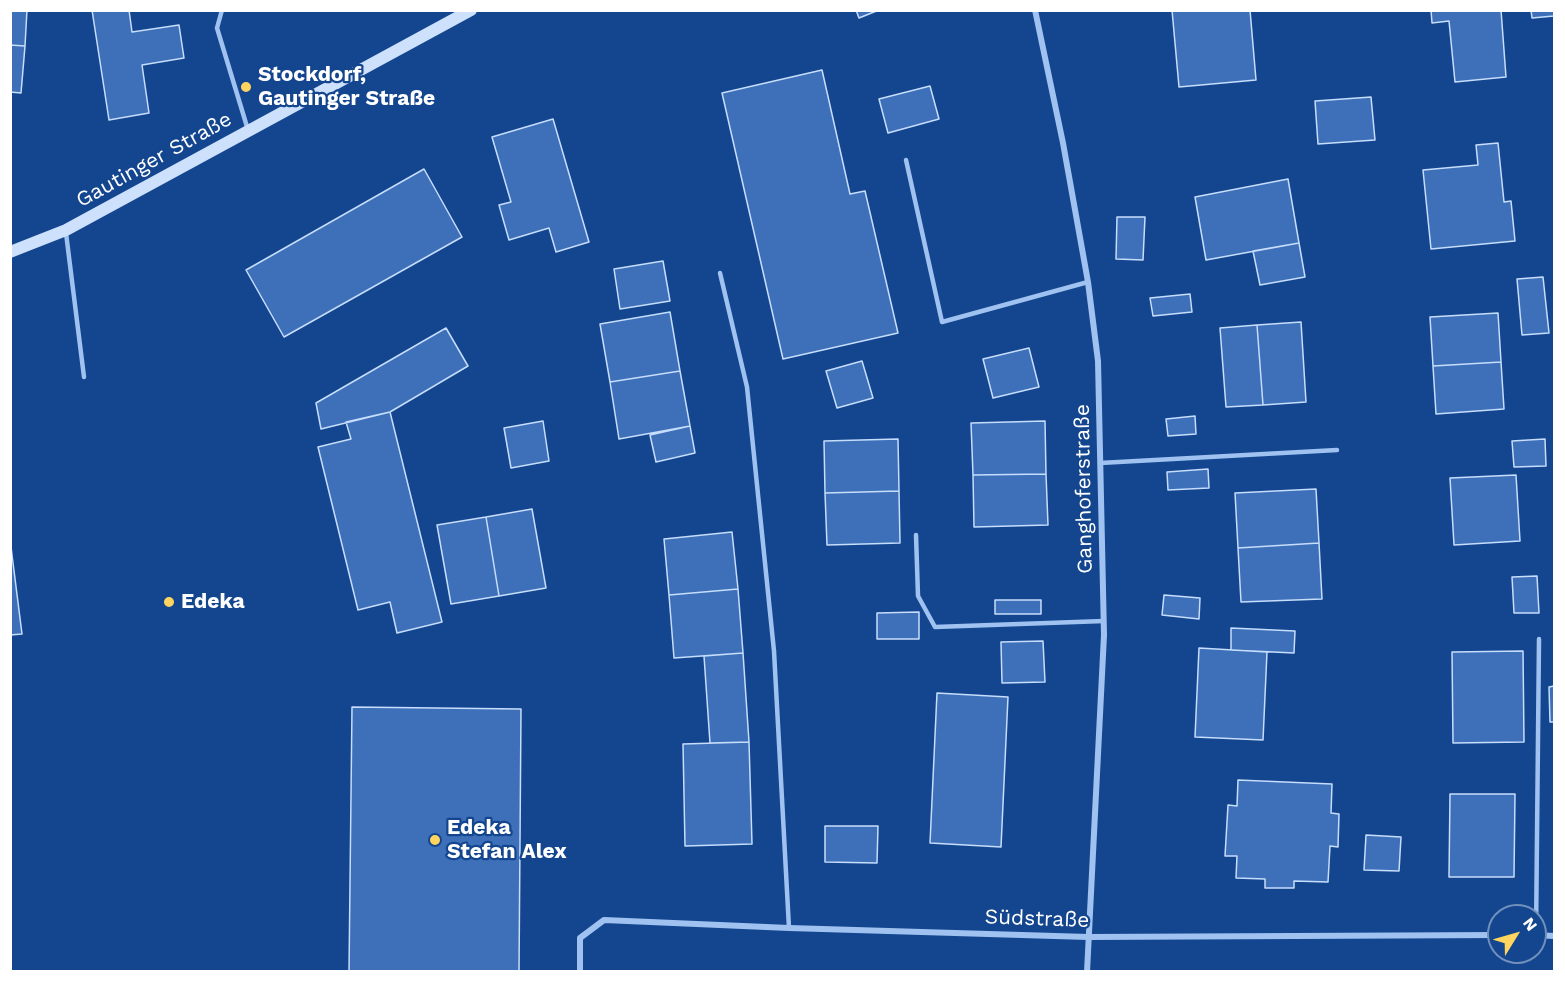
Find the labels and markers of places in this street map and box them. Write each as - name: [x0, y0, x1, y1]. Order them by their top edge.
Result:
- place label: Stockdorf, Gautinger Straße: [258, 62, 435, 112]
- marker: Stockdorf, Gautinger Straße: [239, 80, 253, 94]
- place label: Edeka: [181, 589, 245, 615]
- marker: Edeka: [162, 595, 176, 609]
- place label: Edeka Stefan Alex: [447, 815, 567, 865]
- marker: Edeka Stefan Alex: [428, 833, 442, 847]

